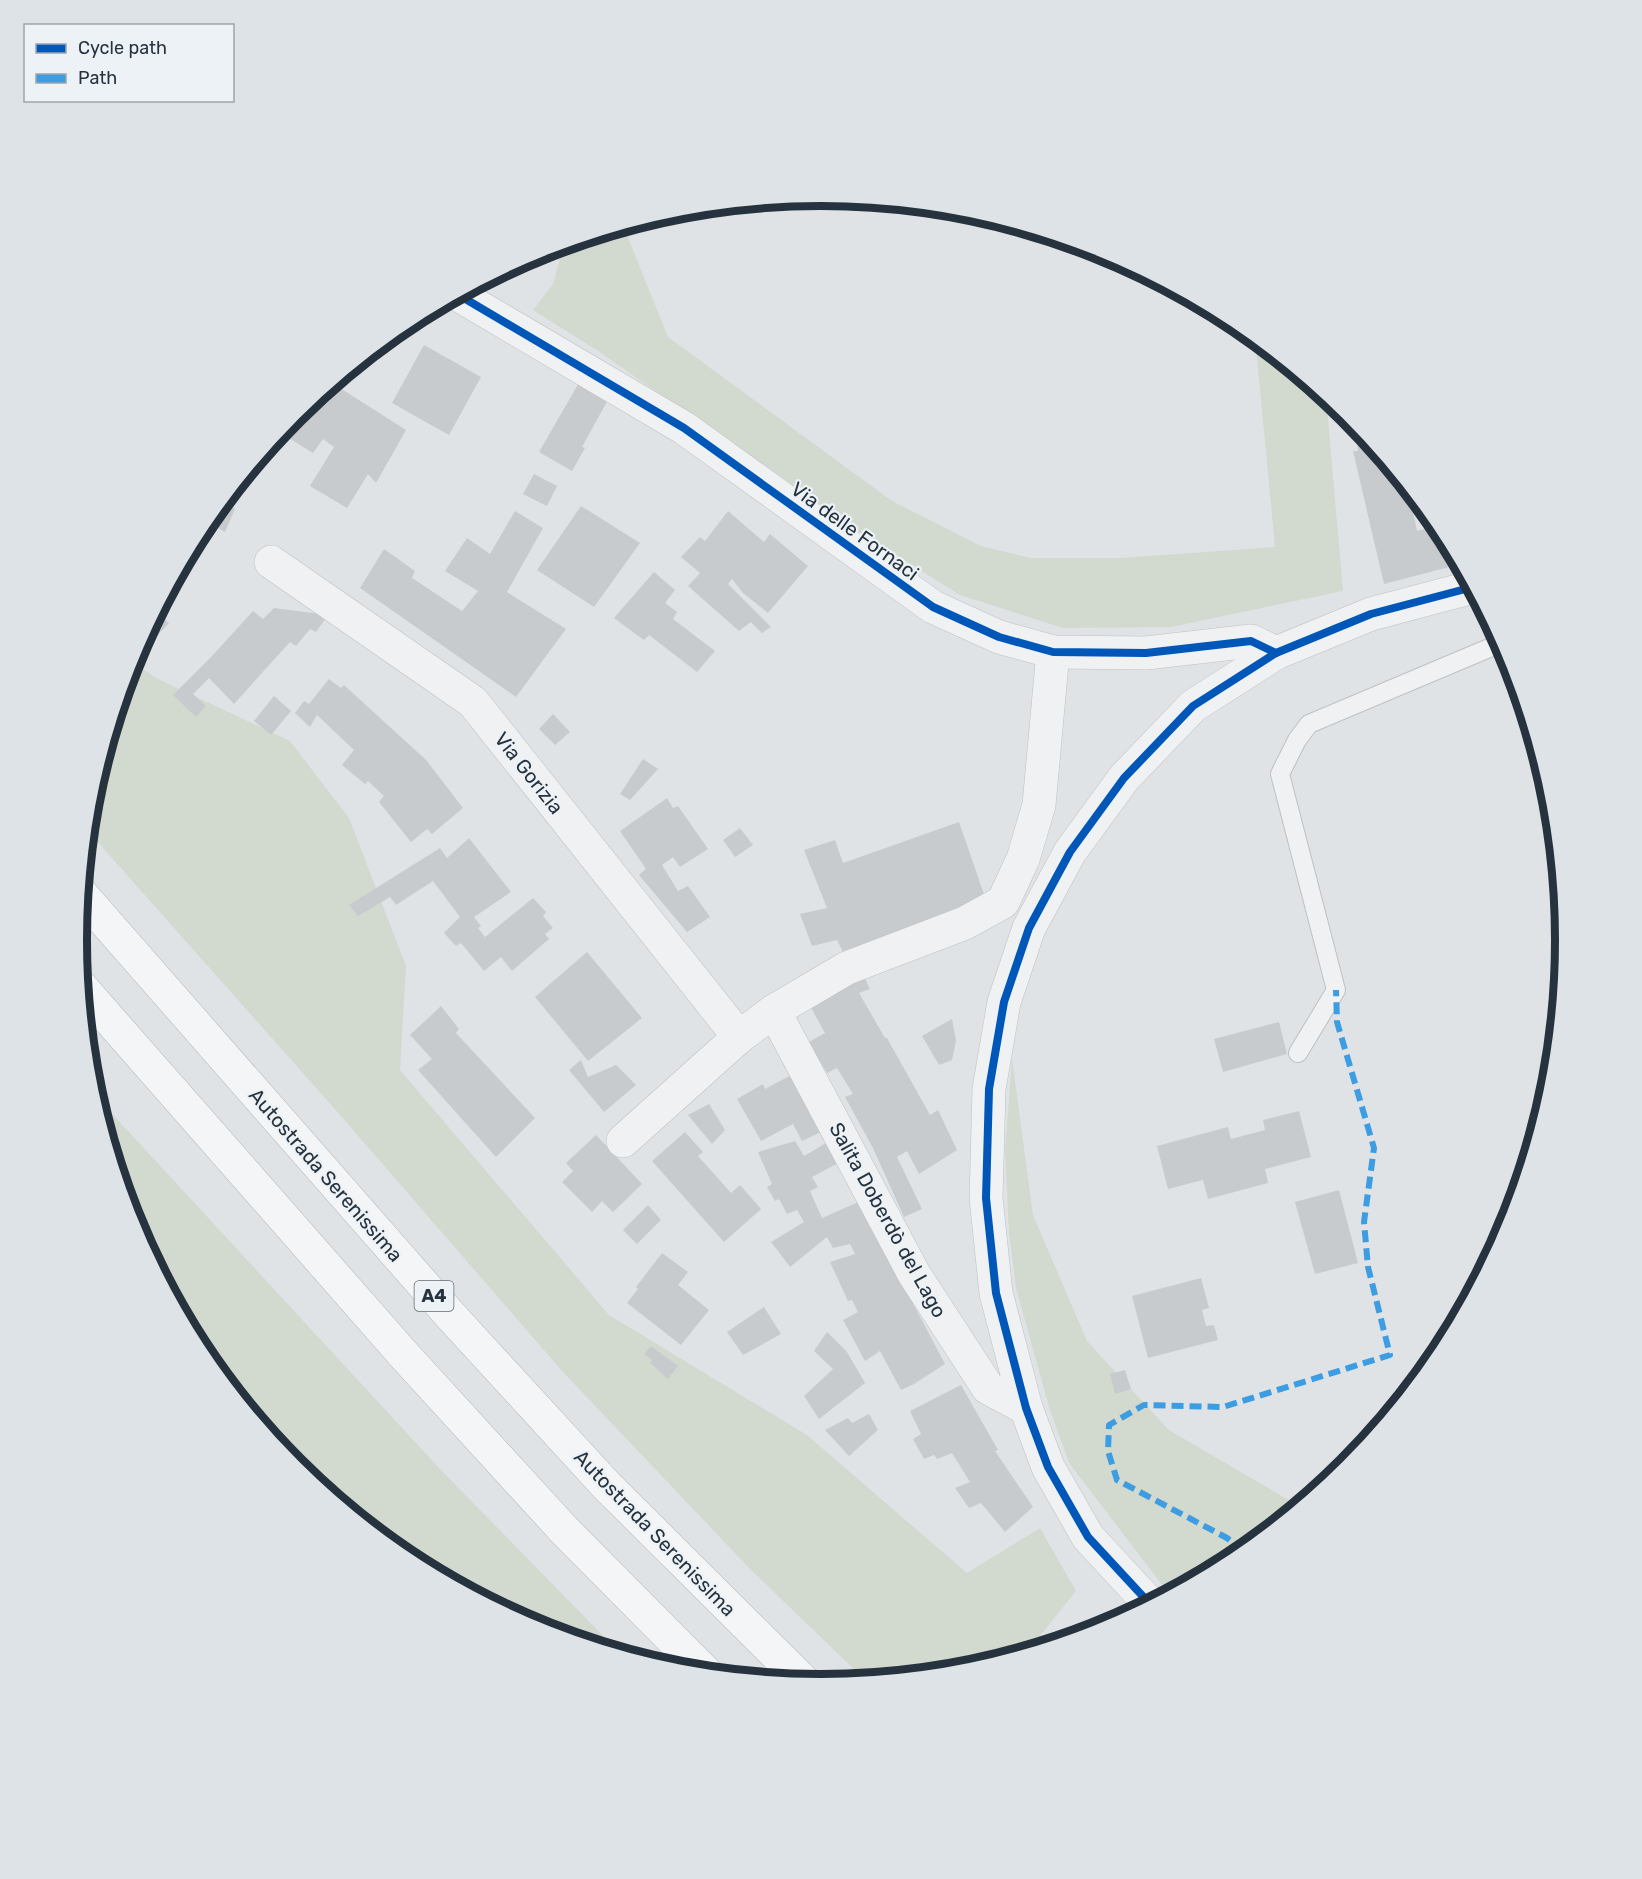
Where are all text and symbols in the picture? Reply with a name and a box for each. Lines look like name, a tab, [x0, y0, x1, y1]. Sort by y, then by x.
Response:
legend	[24, 24, 234, 102]
text: Cycle path	[78, 37, 167, 59]
text: Path	[78, 67, 117, 89]
street label: Via delle Fornaci	[786, 477, 924, 585]
street label: Via Gorizia	[490, 727, 568, 819]
street label: Autostrada Serenissima	[244, 1083, 408, 1267]
street label: Salita Doberdò del Lago	[824, 1118, 952, 1322]
road number: A4	[414, 1281, 454, 1311]
street label: Autostrada Serenissima	[569, 1445, 741, 1621]

